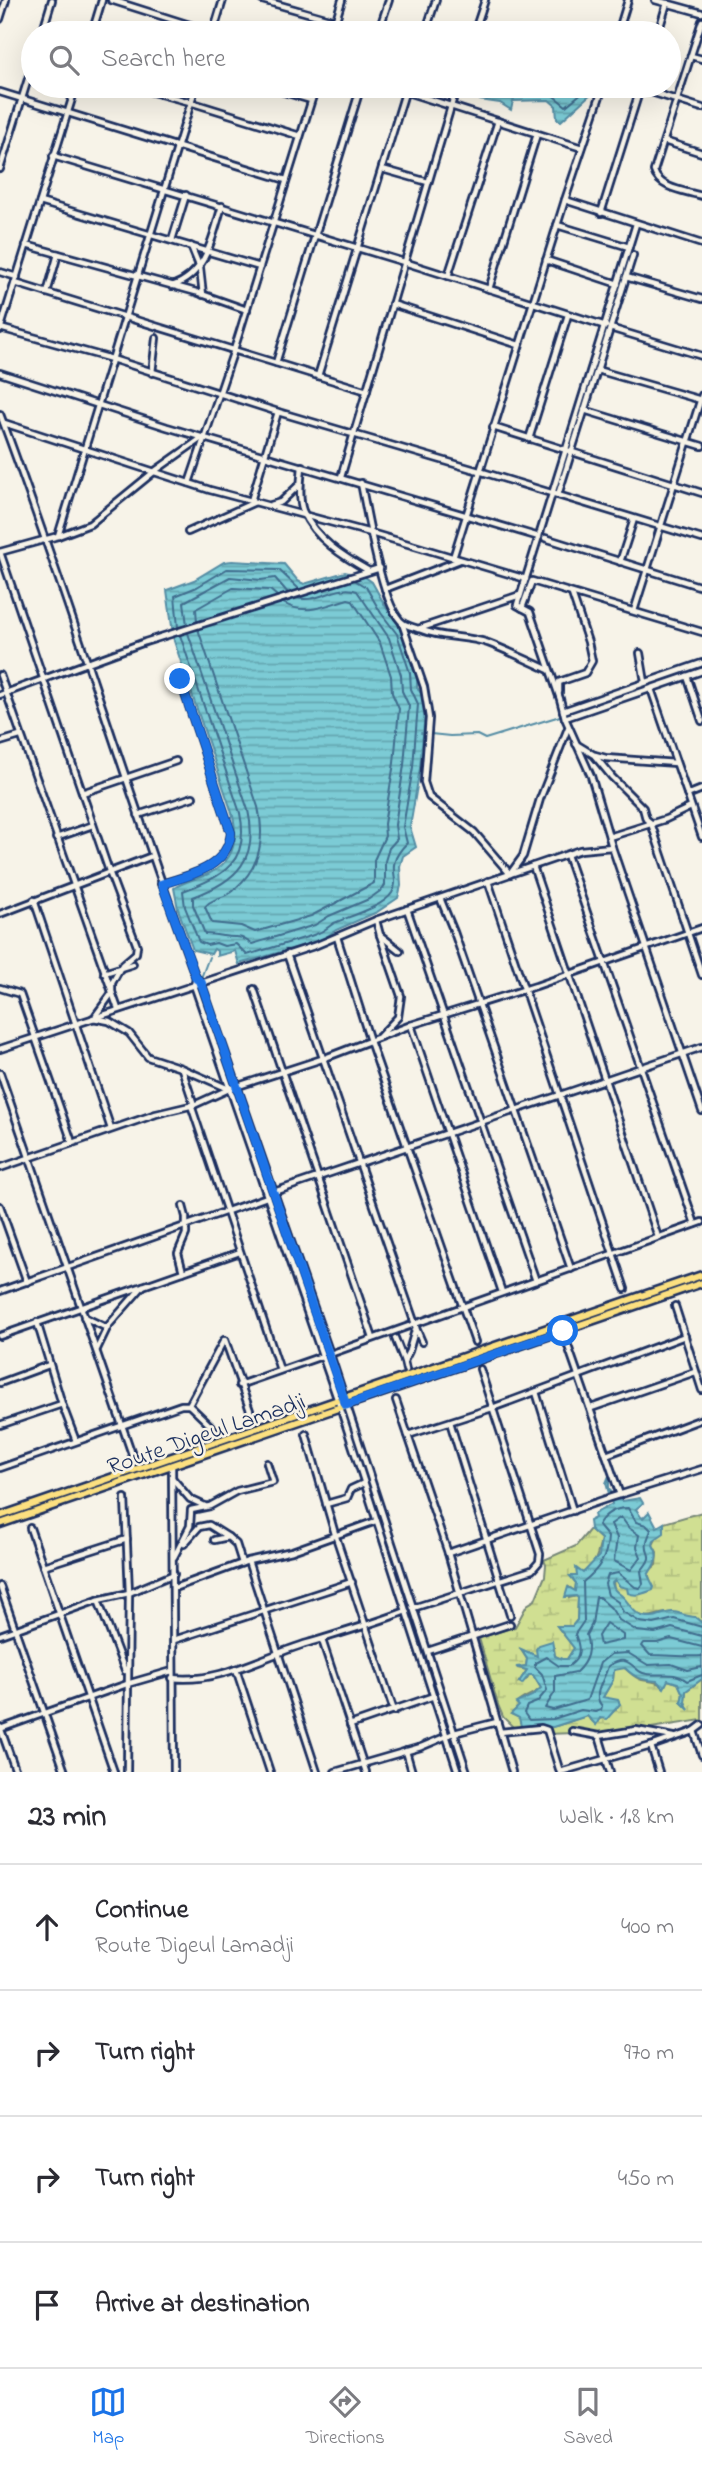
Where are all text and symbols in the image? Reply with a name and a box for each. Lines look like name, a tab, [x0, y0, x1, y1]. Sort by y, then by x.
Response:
search box	[21, 21, 681, 98]
icon: search	[45, 41, 83, 79]
text: Search here	[101, 41, 226, 79]
route end	[164, 663, 195, 694]
route start	[547, 1315, 578, 1346]
street label: Route Digeul Lamadji	[103, 1385, 311, 1486]
text: 23 min	[28, 1796, 106, 1840]
text: Walk · 1.8 km	[559, 1801, 674, 1834]
text: Continue	[95, 1892, 188, 1930]
icon: ahead	[28, 1908, 66, 1946]
text: 400 m	[621, 1911, 674, 1944]
text: Route Digeul Lamadji	[95, 1930, 294, 1963]
icon: right	[28, 2034, 66, 2072]
text: Turn right	[95, 2034, 195, 2072]
text: 970 m	[624, 2037, 674, 2070]
icon: right	[28, 2160, 66, 2198]
text: Turn right	[95, 2160, 195, 2198]
text: 450 m	[618, 2163, 674, 2196]
icon: arrive	[28, 2286, 66, 2324]
text: Arrive at destination	[95, 2286, 310, 2324]
tab: Map	[89, 2383, 127, 2452]
tab: Directions	[306, 2383, 385, 2452]
tab: Saved	[563, 2383, 613, 2452]

